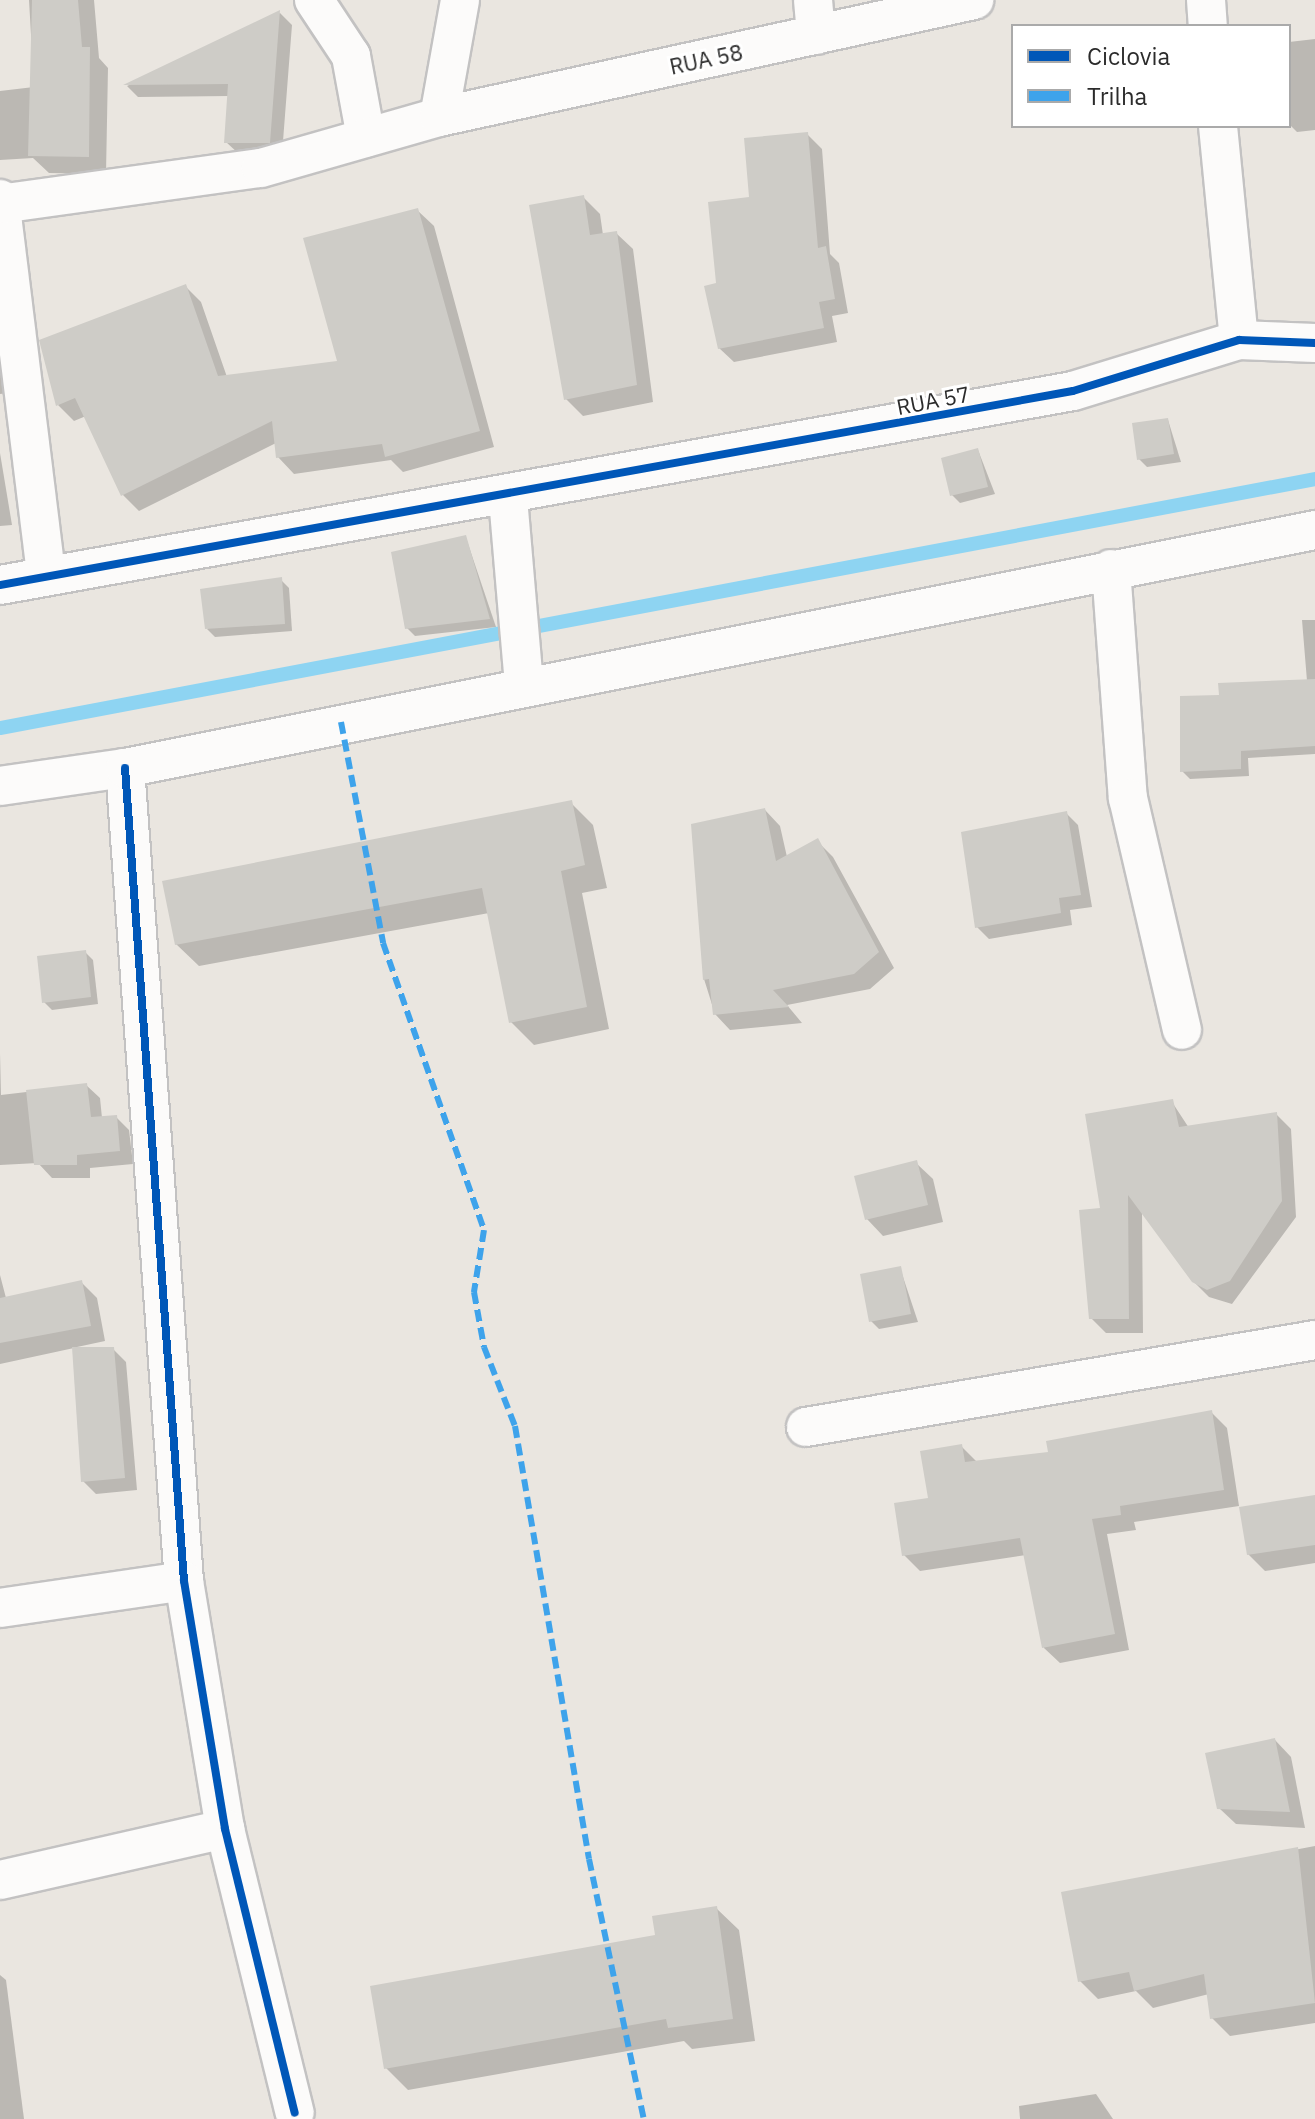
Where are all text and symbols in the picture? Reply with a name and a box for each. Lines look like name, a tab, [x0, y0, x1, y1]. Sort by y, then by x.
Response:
legend	[1011, 24, 1291, 128]
street label: RUA 58	[667, 38, 745, 80]
text: Ciclovia	[1087, 40, 1170, 72]
text: Trilha	[1087, 80, 1147, 112]
street label: RUA 57	[894, 380, 972, 420]

